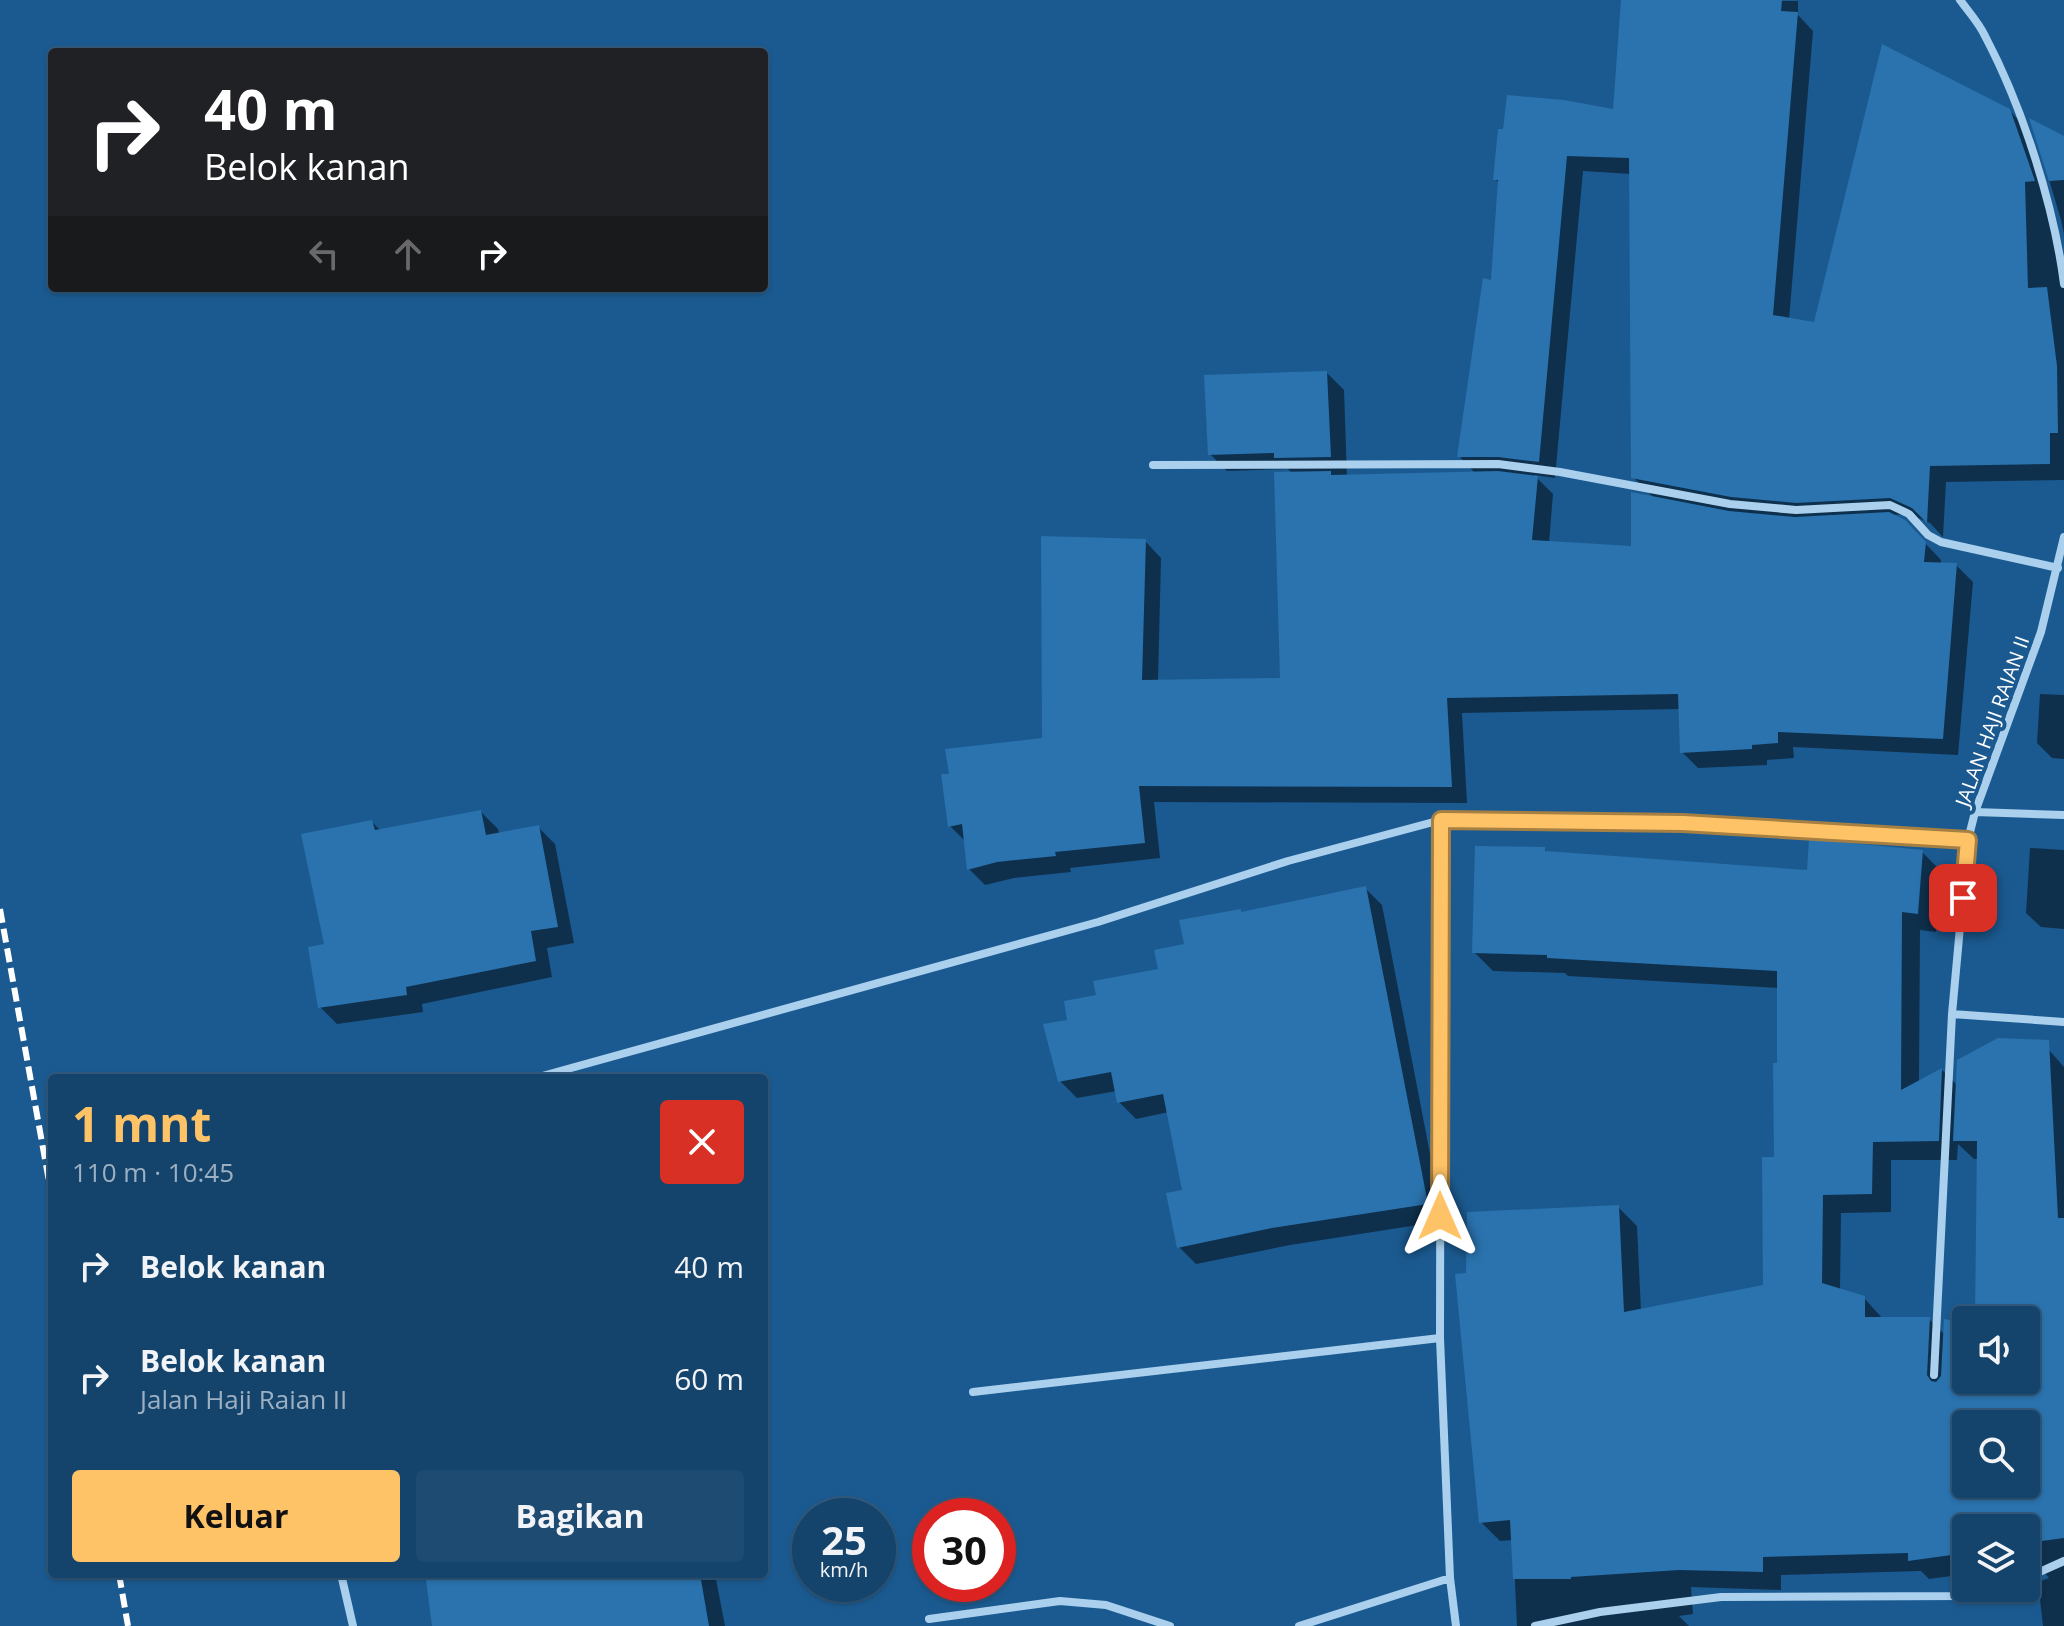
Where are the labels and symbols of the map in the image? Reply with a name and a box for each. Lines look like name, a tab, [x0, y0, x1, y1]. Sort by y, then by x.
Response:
street label: JALAN HAJI RAIAN II	[1948, 632, 2035, 812]
pin	[1929, 864, 1997, 932]
position arrow	[1398, 1174, 1482, 1258]
speed limit sign: 30	[912, 1498, 1016, 1602]

